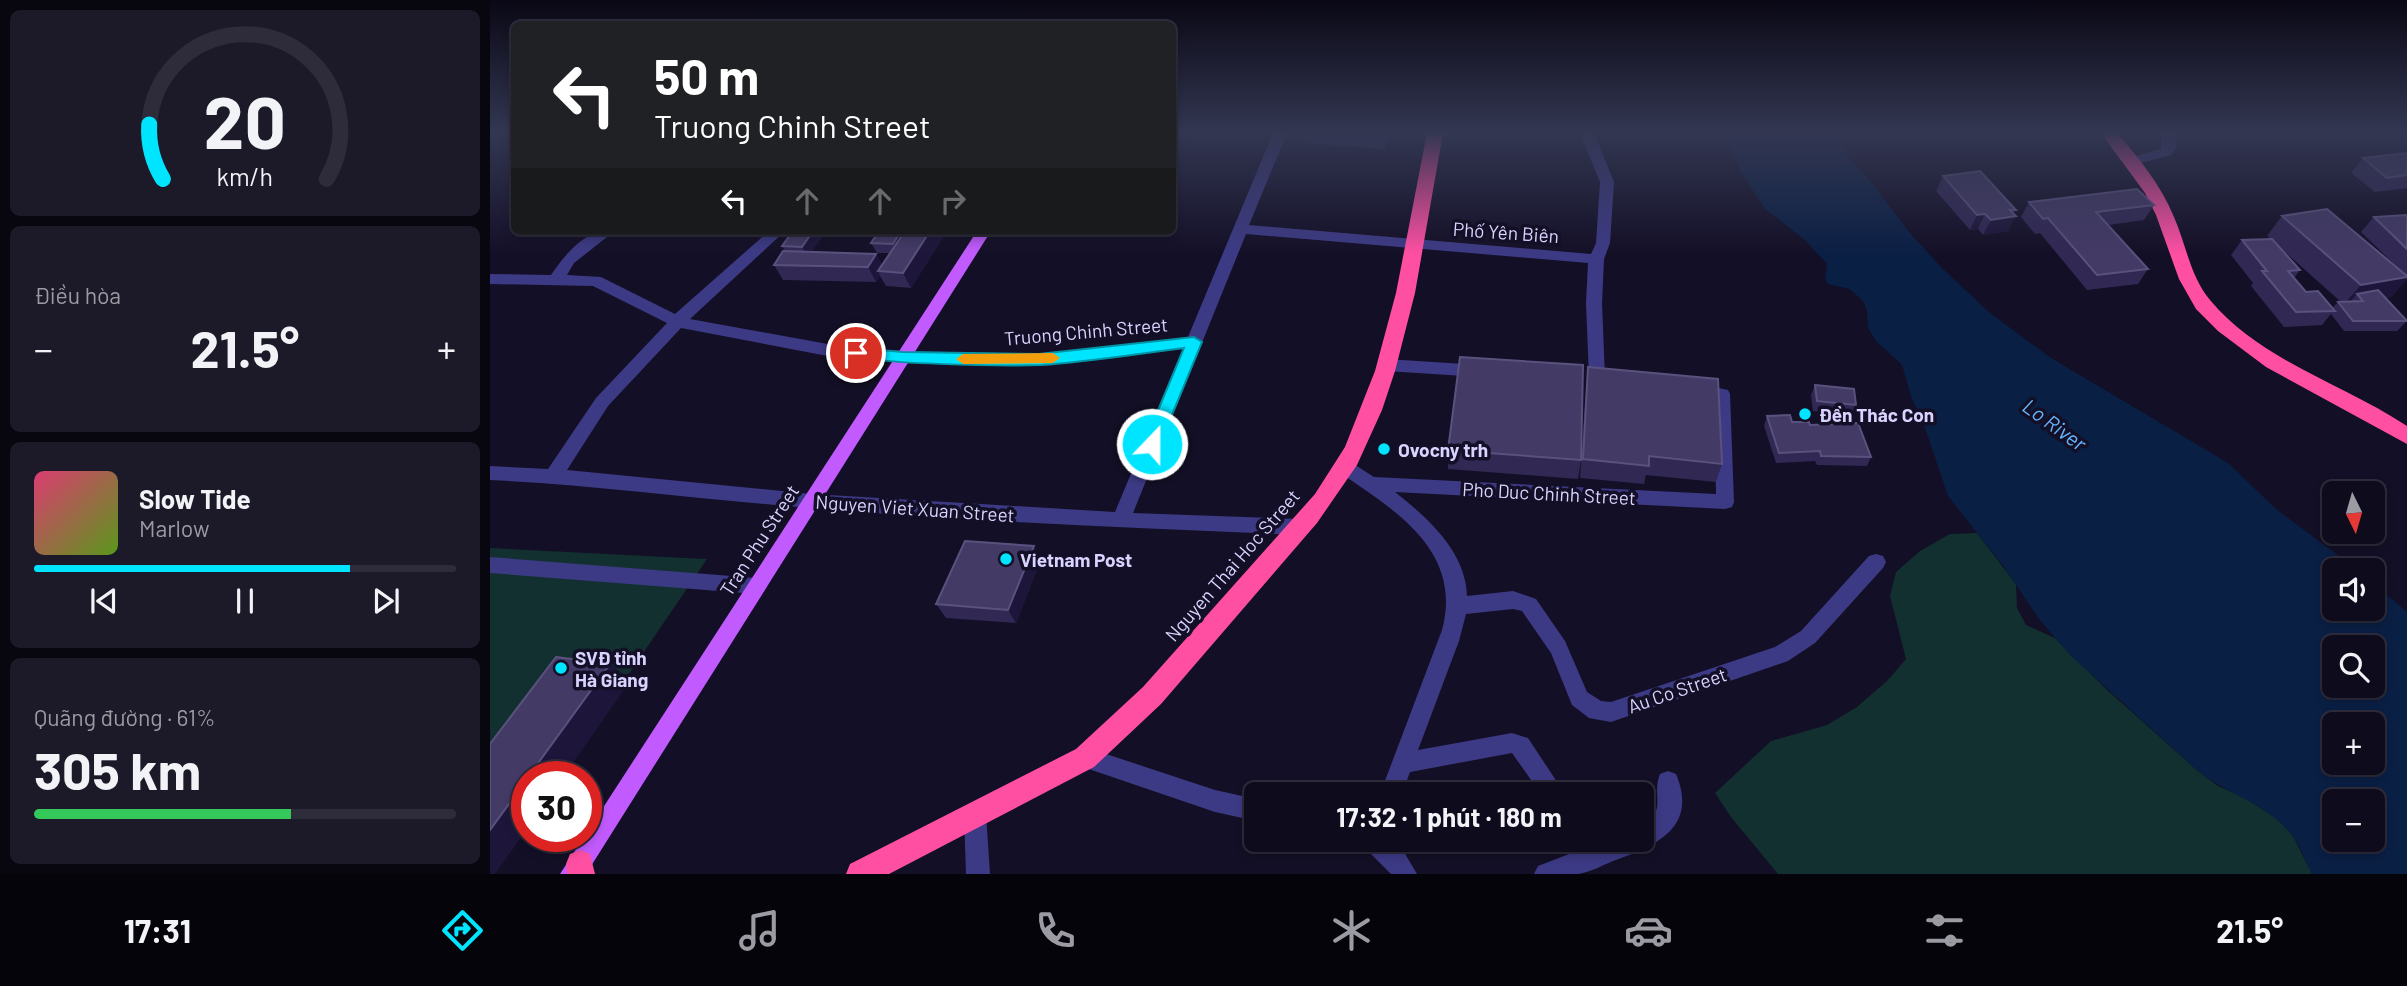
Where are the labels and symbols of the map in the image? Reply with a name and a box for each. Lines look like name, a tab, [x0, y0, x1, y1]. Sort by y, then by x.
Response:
street label: Phố Yên Biên	[1452, 217, 1560, 247]
street label: Truong Chinh Street	[1003, 312, 1169, 350]
pin	[826, 323, 886, 383]
water label: Lo River	[2019, 393, 2092, 456]
place label: Đền Thác Con	[1819, 403, 1934, 426]
marker: Đền Thác Con	[1797, 406, 1813, 422]
position arrow	[1115, 407, 1189, 481]
place label: Ovocny trh	[1398, 438, 1488, 461]
marker: Ovocny trh	[1376, 441, 1392, 457]
street label: Pho Duc Chinh Street	[1462, 477, 1636, 509]
street label: Tran Phu Street	[715, 480, 803, 600]
north arrow	[2322, 481, 2385, 544]
street label: Nguyen Thai Hoc Street	[1160, 484, 1304, 646]
street label: Nguyen Viet Xuan Street	[815, 490, 1015, 526]
place label: Vietnam Post	[1020, 548, 1132, 571]
marker: Vietnam Post	[998, 551, 1014, 567]
place label: SVĐ tỉnh Hà Giang	[575, 646, 648, 691]
marker: SVĐ tỉnh Hà Giang	[553, 660, 569, 676]
street label: Au Co Street	[1625, 662, 1729, 718]
speed limit sign: 30	[511, 761, 602, 852]

